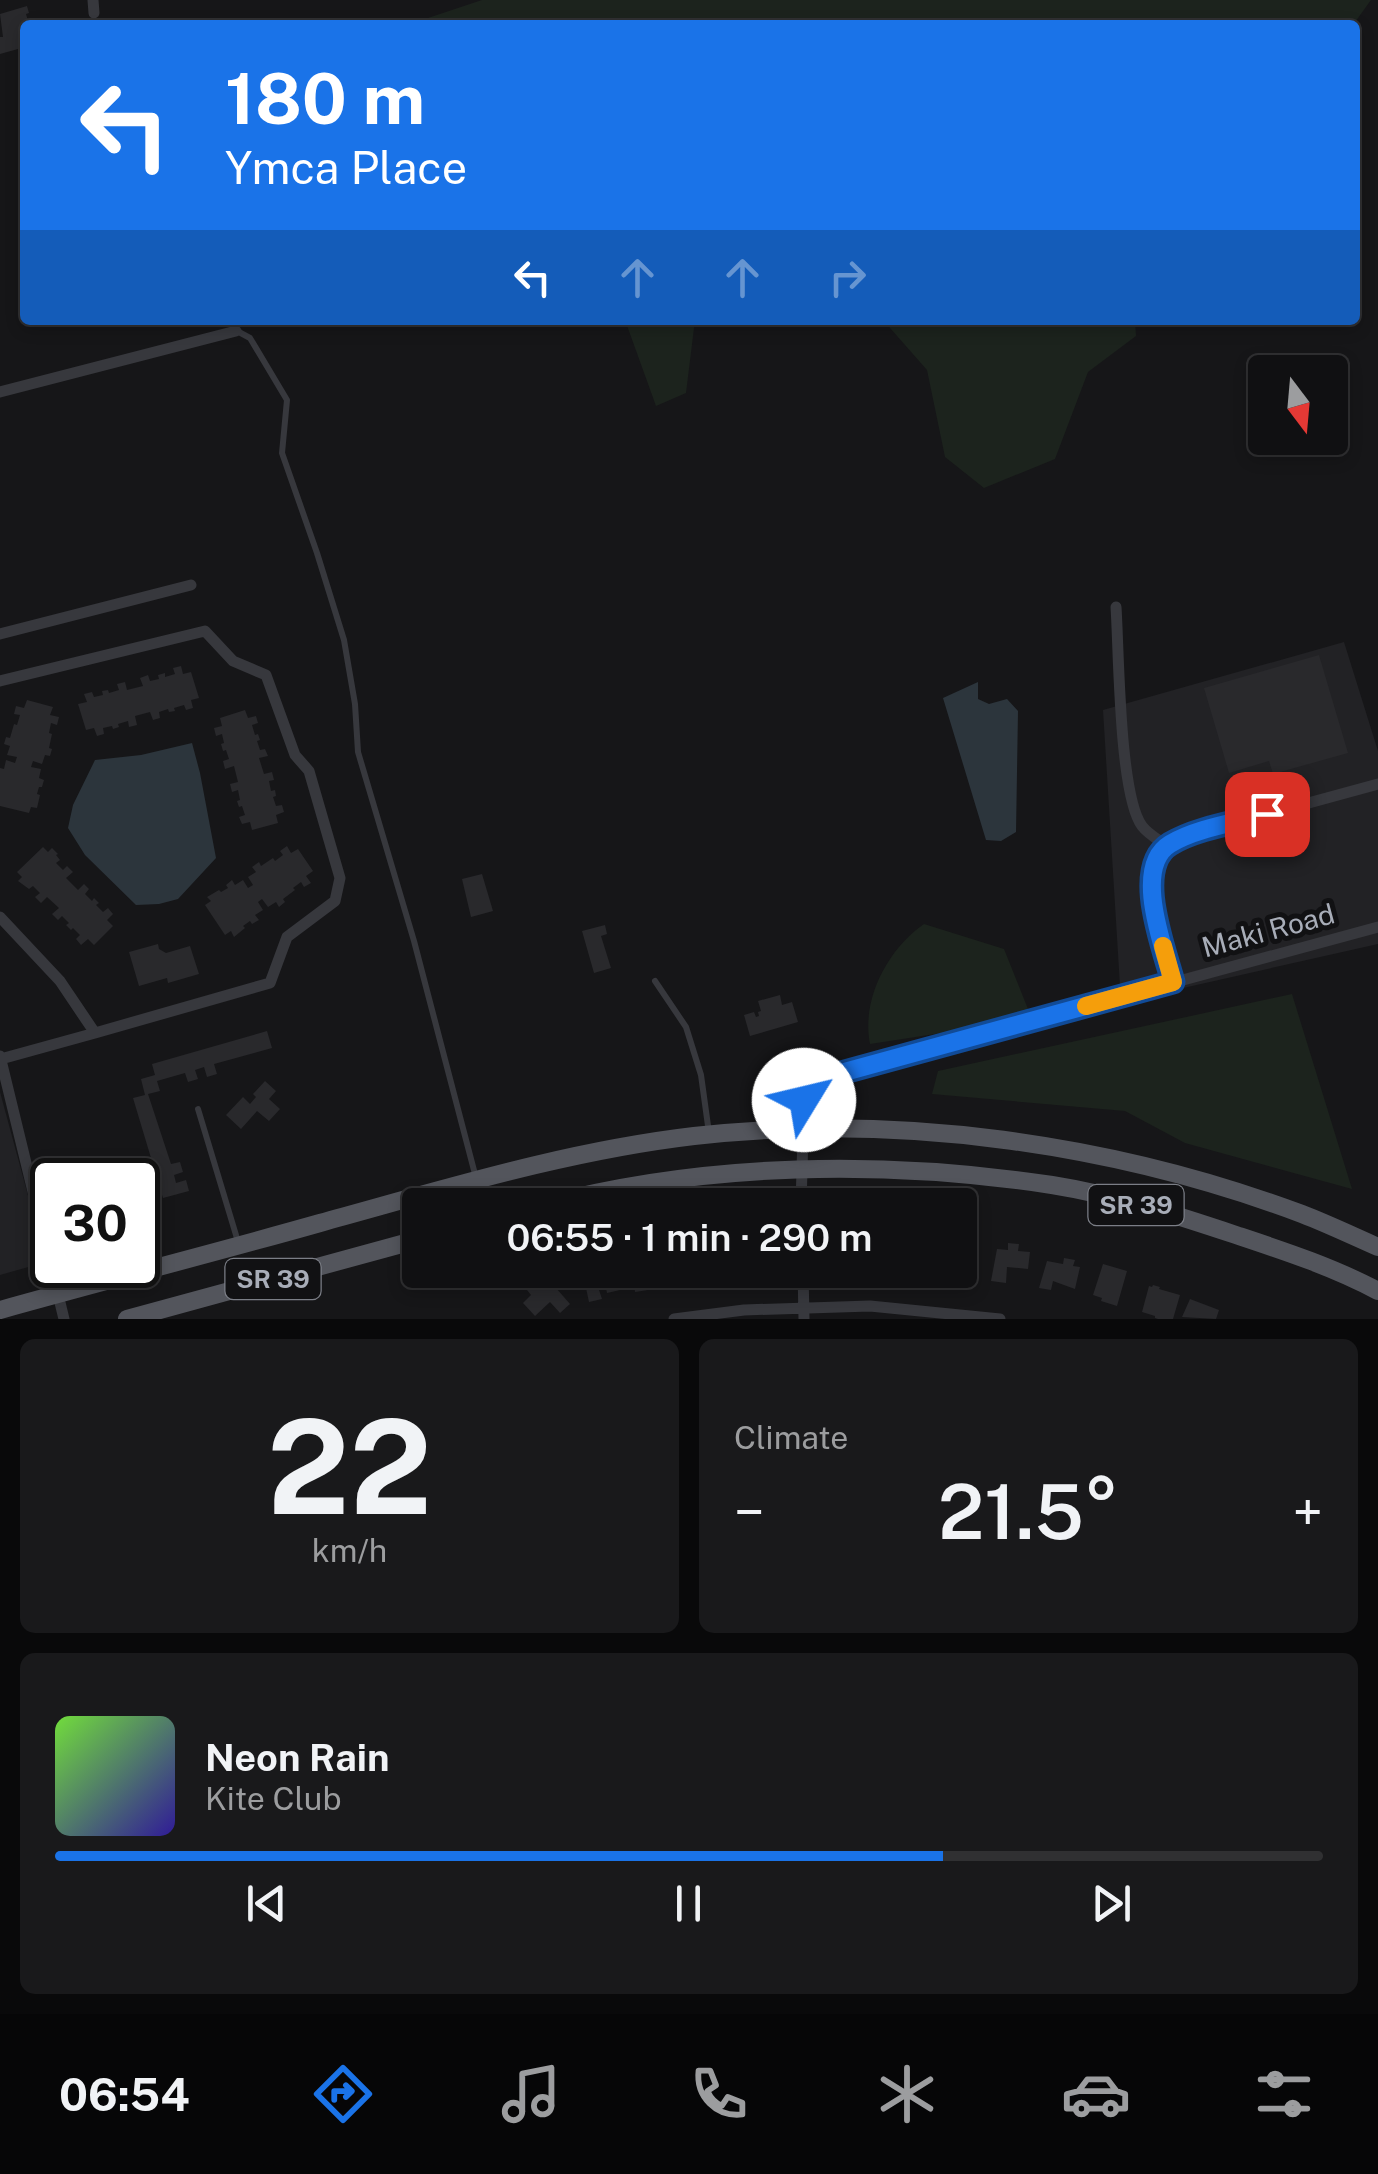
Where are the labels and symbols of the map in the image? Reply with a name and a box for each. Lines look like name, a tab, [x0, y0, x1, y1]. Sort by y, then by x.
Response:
north arrow	[1248, 355, 1348, 455]
pin	[1225, 772, 1310, 857]
street label: Maki Road	[1198, 896, 1338, 964]
position arrow	[752, 1048, 856, 1152]
speed limit sign: 30	[30, 1158, 160, 1288]
road number: SR 39	[1088, 1185, 1184, 1225]
road number: SR 39	[226, 1259, 320, 1299]

